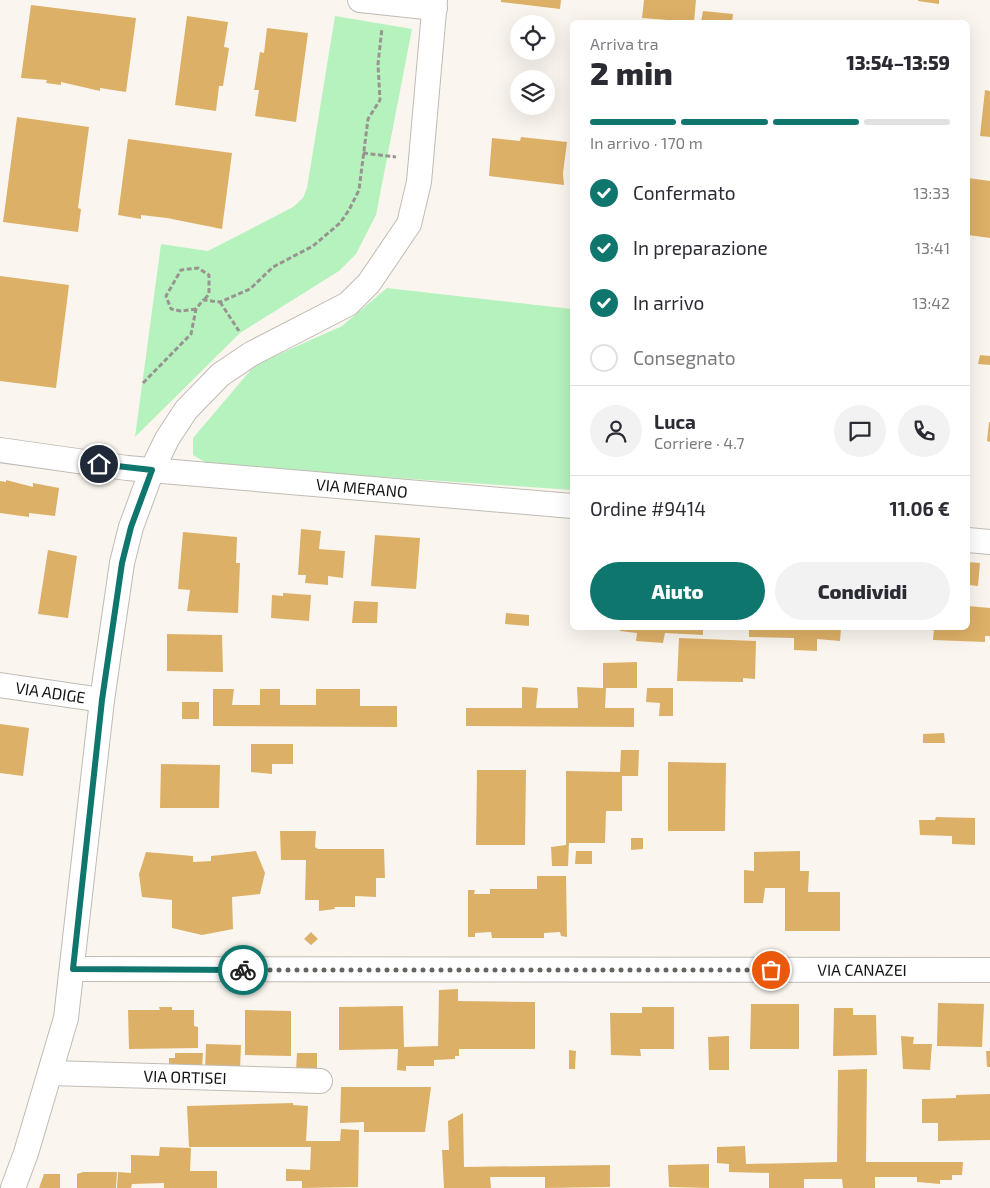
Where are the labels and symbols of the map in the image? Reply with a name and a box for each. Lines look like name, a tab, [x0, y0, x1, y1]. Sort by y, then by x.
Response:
pin	[78, 443, 120, 485]
street label: VIA MERANO	[315, 474, 409, 501]
street label: VIA ADIGE	[14, 677, 87, 706]
courier	[218, 945, 268, 995]
pin	[750, 949, 792, 991]
street label: VIA CANAZEI	[817, 960, 907, 979]
street label: VIA ORTISEI	[143, 1066, 227, 1087]

